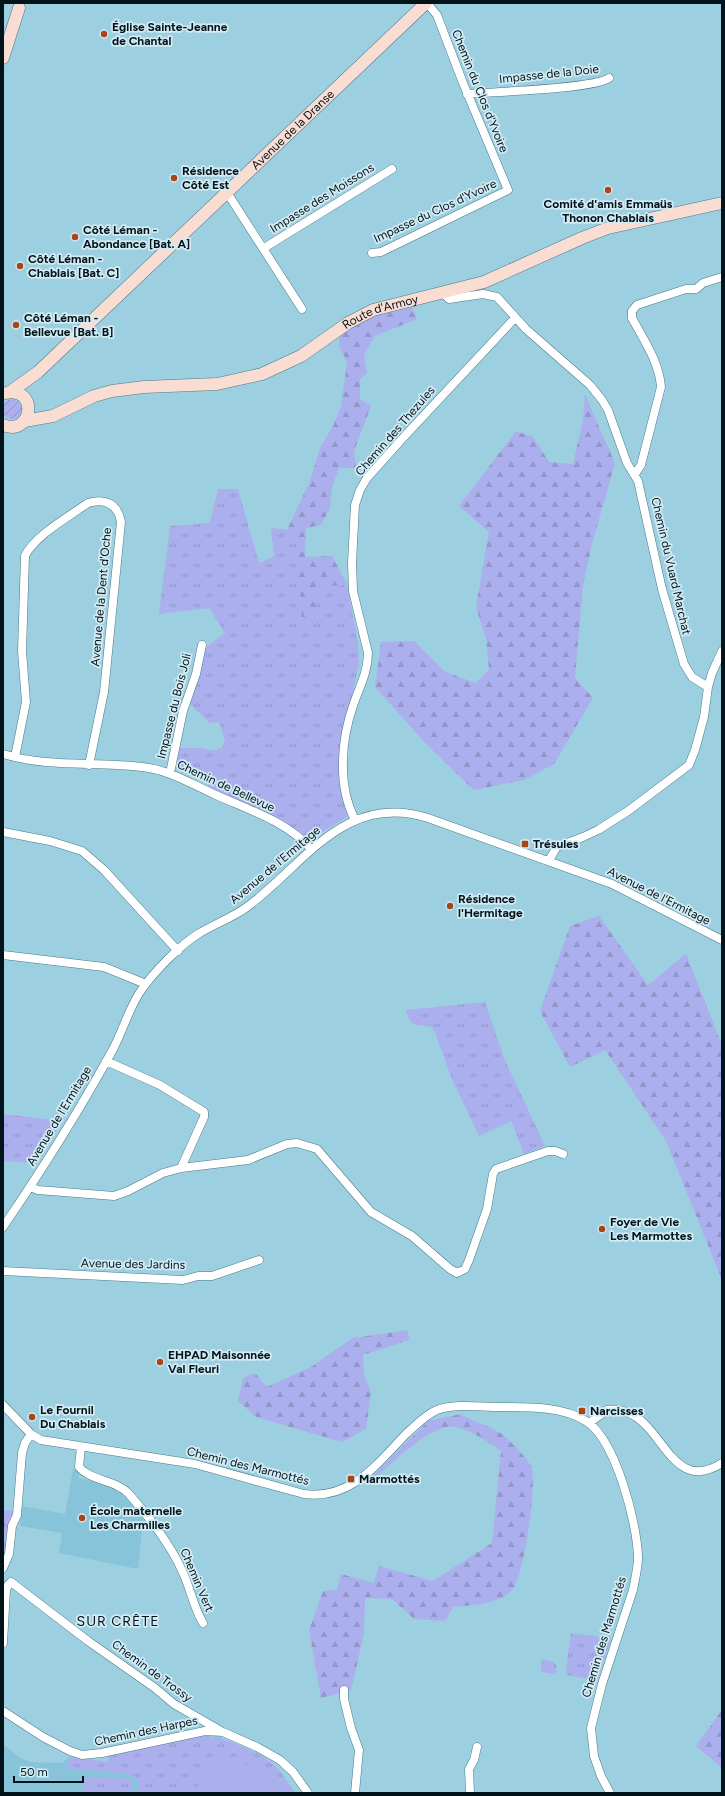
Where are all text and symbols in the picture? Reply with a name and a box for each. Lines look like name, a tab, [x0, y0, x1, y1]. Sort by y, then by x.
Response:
place label: Église Sainte-Jeanne de Chantal	[112, 20, 228, 48]
street label: Chemin du Clos d'Yvoire	[449, 28, 511, 155]
marker: Église Sainte-Jeanne de Chantal	[99, 29, 109, 39]
street label: Impasse de la Doie	[498, 62, 600, 86]
street label: Avenue de la Dranse	[248, 87, 337, 172]
street label: Impasse des Moissons	[267, 160, 377, 236]
place label: Résidence Côté Est	[182, 164, 239, 192]
marker: Résidence Côté Est	[169, 173, 179, 183]
street label: Impasse du Clos d'Yvoire	[371, 176, 499, 246]
marker: Comité d'amis Emmaüs Thonon Chablais	[603, 185, 613, 195]
place label: Comité d'amis Emmaüs Thonon Chablais	[544, 197, 673, 225]
place label: Côté Léman - Abondance [Bat. A]	[83, 223, 190, 251]
marker: Côté Léman - Abondance [Bat. A]	[70, 232, 80, 242]
place label: Côté Léman - Chablais [Bat. C]	[28, 252, 119, 280]
marker: Côté Léman - Chablais [Bat. C]	[15, 261, 25, 271]
street label: Route d'Armoy	[339, 292, 420, 332]
place label: Côté Léman - Bellevue [Bat. B]	[24, 311, 113, 339]
marker: Côté Léman - Bellevue [Bat. B]	[11, 320, 21, 330]
street label: Chemin des Thezules	[352, 383, 438, 479]
street label: Chemin du Vuard Marchat	[648, 496, 694, 636]
street label: Avenue de la Dent d'Oche	[88, 527, 114, 667]
street label: Impasse du Bois Joli	[154, 652, 194, 760]
street label: Chemin de Bellevue	[175, 757, 277, 815]
street label: Avenue de l'Ermitage	[227, 823, 323, 907]
place label: Trésules	[533, 837, 579, 851]
marker: Trésules	[520, 839, 530, 849]
street label: Avenue de l'Ermitage	[605, 864, 713, 928]
place label: Résidence l'Hermitage	[458, 892, 523, 920]
marker: Résidence l'Hermitage	[445, 901, 455, 911]
street label: Avenue de l'Ermitage	[24, 1063, 94, 1168]
place label: Foyer de Vie Les Marmottes	[610, 1215, 692, 1243]
marker: Foyer de Vie Les Marmottes	[597, 1224, 607, 1234]
street label: Avenue des Jardins	[81, 1256, 186, 1272]
place label: EHPAD Maisonnée Val Fleuri	[168, 1348, 271, 1376]
marker: EHPAD Maisonnée Val Fleuri	[155, 1357, 165, 1367]
place label: Le Fournil Du Chablais	[40, 1403, 106, 1431]
place label: Narcisses	[590, 1404, 644, 1418]
marker: Narcisses	[577, 1406, 587, 1416]
marker: Le Fournil Du Chablais	[27, 1412, 37, 1422]
street label: Chemin des Marmottés	[185, 1444, 311, 1488]
place label: Marmottés	[359, 1472, 420, 1486]
marker: Marmottés	[346, 1474, 356, 1484]
place label: École maternelle Les Charmilles	[90, 1504, 182, 1532]
marker: École maternelle Les Charmilles	[77, 1513, 87, 1523]
street label: Chemin Vert	[177, 1546, 217, 1614]
street label: Chemin des Marmottés	[579, 1575, 629, 1699]
district label: SUR CRÊTE	[77, 1613, 159, 1630]
street label: Chemin de Trossy	[109, 1637, 195, 1705]
street label: Chemin des Harpes	[93, 1713, 199, 1749]
scale bar	[14, 1758, 83, 1784]
text: 50 m	[20, 1765, 48, 1779]

